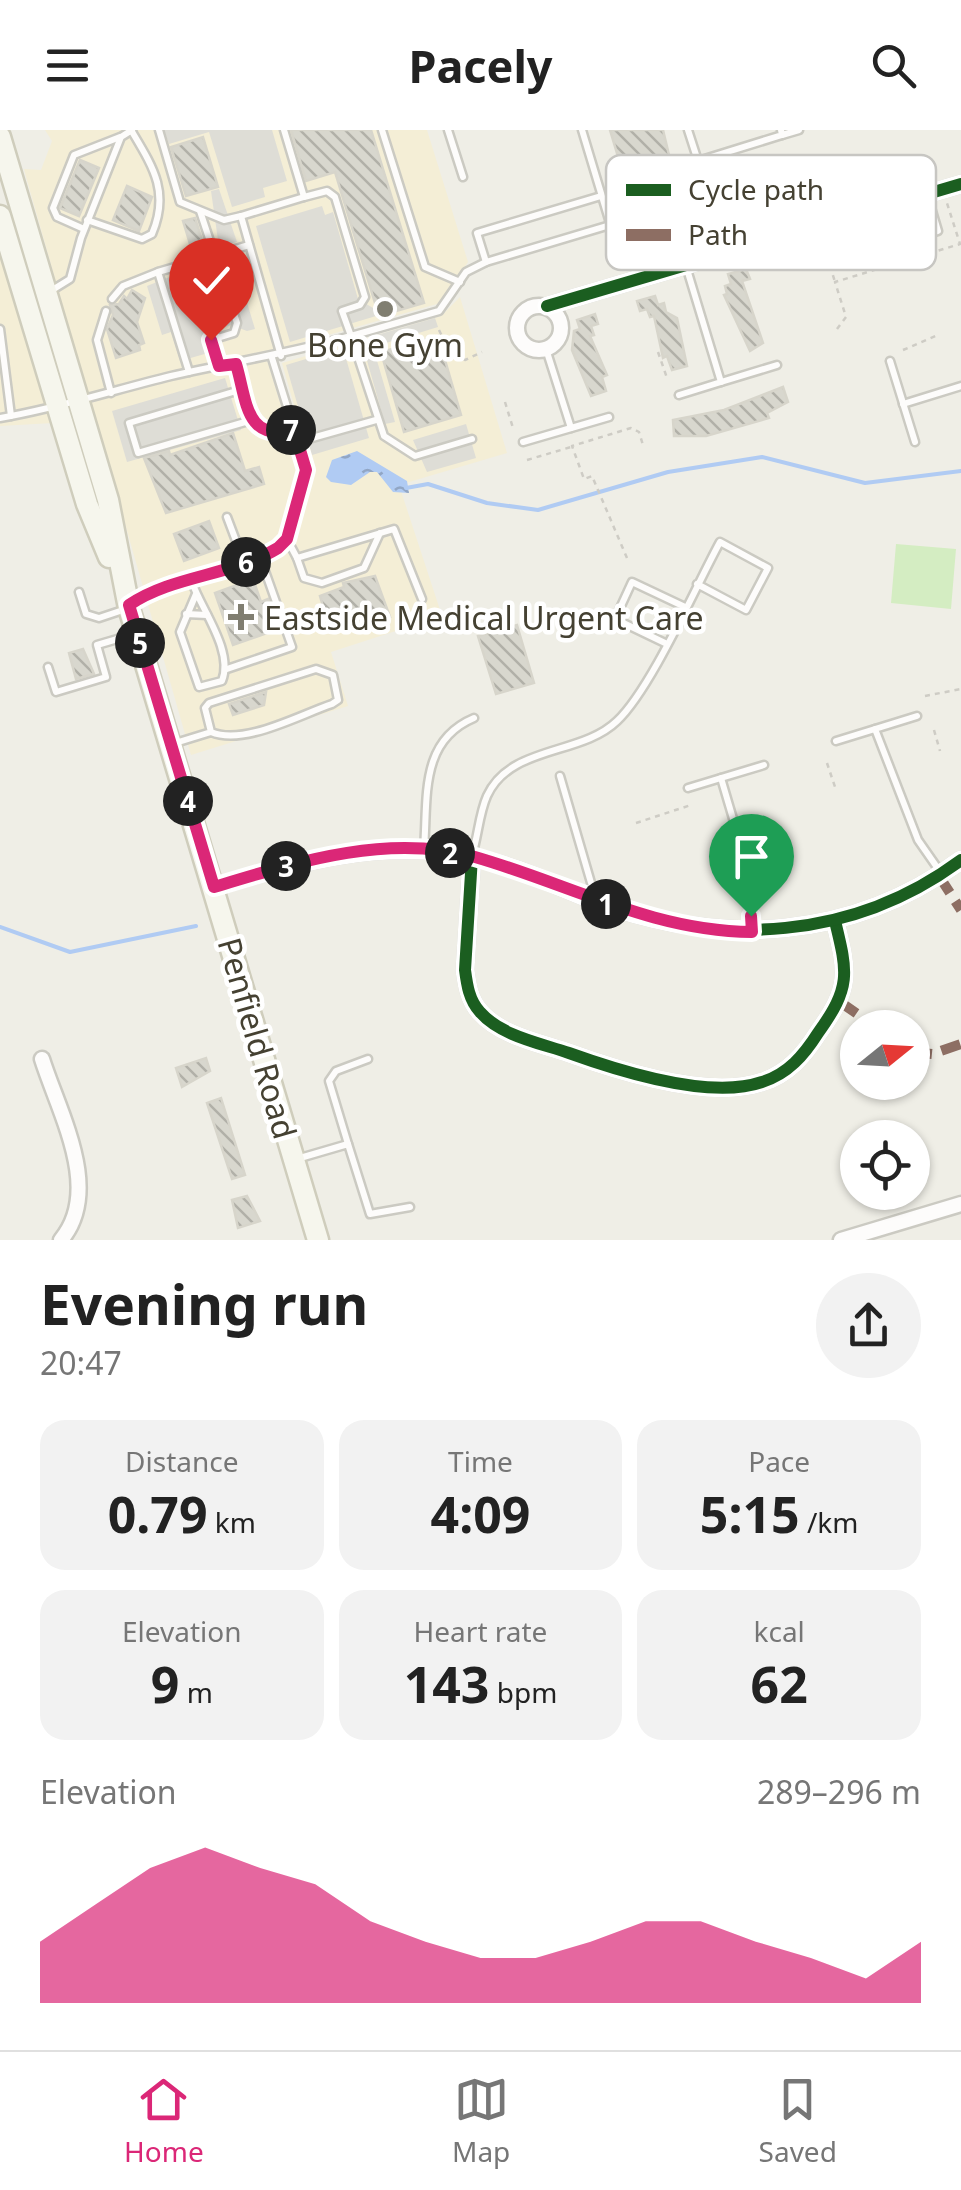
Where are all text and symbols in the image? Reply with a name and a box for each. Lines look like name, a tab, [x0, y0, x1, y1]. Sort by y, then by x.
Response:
text: Pacely	[408, 35, 553, 96]
icon: menu	[40, 38, 95, 93]
icon: search	[866, 38, 921, 93]
legend	[606, 155, 936, 270]
text: Cycle path	[688, 170, 824, 208]
text: Path	[688, 215, 748, 253]
pin	[169, 238, 254, 341]
icon: check	[184, 253, 239, 308]
marker: Bone Gym	[374, 298, 396, 320]
place label: Bone Gym	[307, 323, 463, 366]
pin: 7	[266, 405, 316, 455]
text: 7	[283, 411, 299, 449]
pin: 6	[221, 537, 271, 587]
text: 6	[238, 543, 254, 581]
place label: Eastside Medical Urgent Care	[264, 596, 704, 639]
marker: Eastside Medical Urgent Care	[228, 604, 254, 630]
pin: 5	[115, 618, 165, 668]
text: 5	[132, 624, 148, 662]
pin: 4	[163, 776, 213, 826]
text: 4	[180, 782, 196, 820]
pin	[709, 814, 794, 917]
pin: 2	[425, 828, 475, 878]
icon: arrive	[724, 829, 779, 884]
text: 2	[442, 834, 458, 872]
pin: 3	[261, 841, 311, 891]
text: 3	[278, 847, 294, 885]
pin: 1	[581, 879, 631, 929]
text: 1	[598, 885, 614, 923]
street label: Penfield Road	[209, 932, 307, 1144]
north arrow	[840, 1010, 930, 1100]
map controls	[840, 1010, 930, 1210]
button: locate	[840, 1120, 930, 1210]
text: Evening run	[40, 1266, 368, 1341]
button: share	[816, 1273, 921, 1378]
text: 20:47	[40, 1341, 122, 1384]
text: Distance	[125, 1442, 239, 1480]
text: Time	[448, 1442, 513, 1480]
text: Pace	[748, 1442, 810, 1480]
text: 0.79	[108, 1480, 208, 1548]
text: 4:09	[431, 1480, 530, 1548]
text: 5:15	[700, 1480, 800, 1548]
text: km	[208, 1503, 256, 1541]
text: /km	[800, 1503, 859, 1541]
text: Elevation	[122, 1612, 242, 1650]
text: Heart rate	[414, 1612, 547, 1650]
text: kcal	[753, 1612, 805, 1650]
text: 9	[151, 1650, 179, 1718]
text: 143	[404, 1650, 489, 1718]
text: 62	[751, 1650, 808, 1718]
text: m	[179, 1673, 213, 1711]
text: bpm	[489, 1673, 557, 1711]
text: Elevation	[40, 1770, 177, 1813]
text: 289–296 m	[757, 1770, 921, 1813]
tab: Home	[124, 2072, 204, 2170]
tab: Map	[452, 2072, 510, 2170]
tab: Saved	[759, 2072, 837, 2170]

